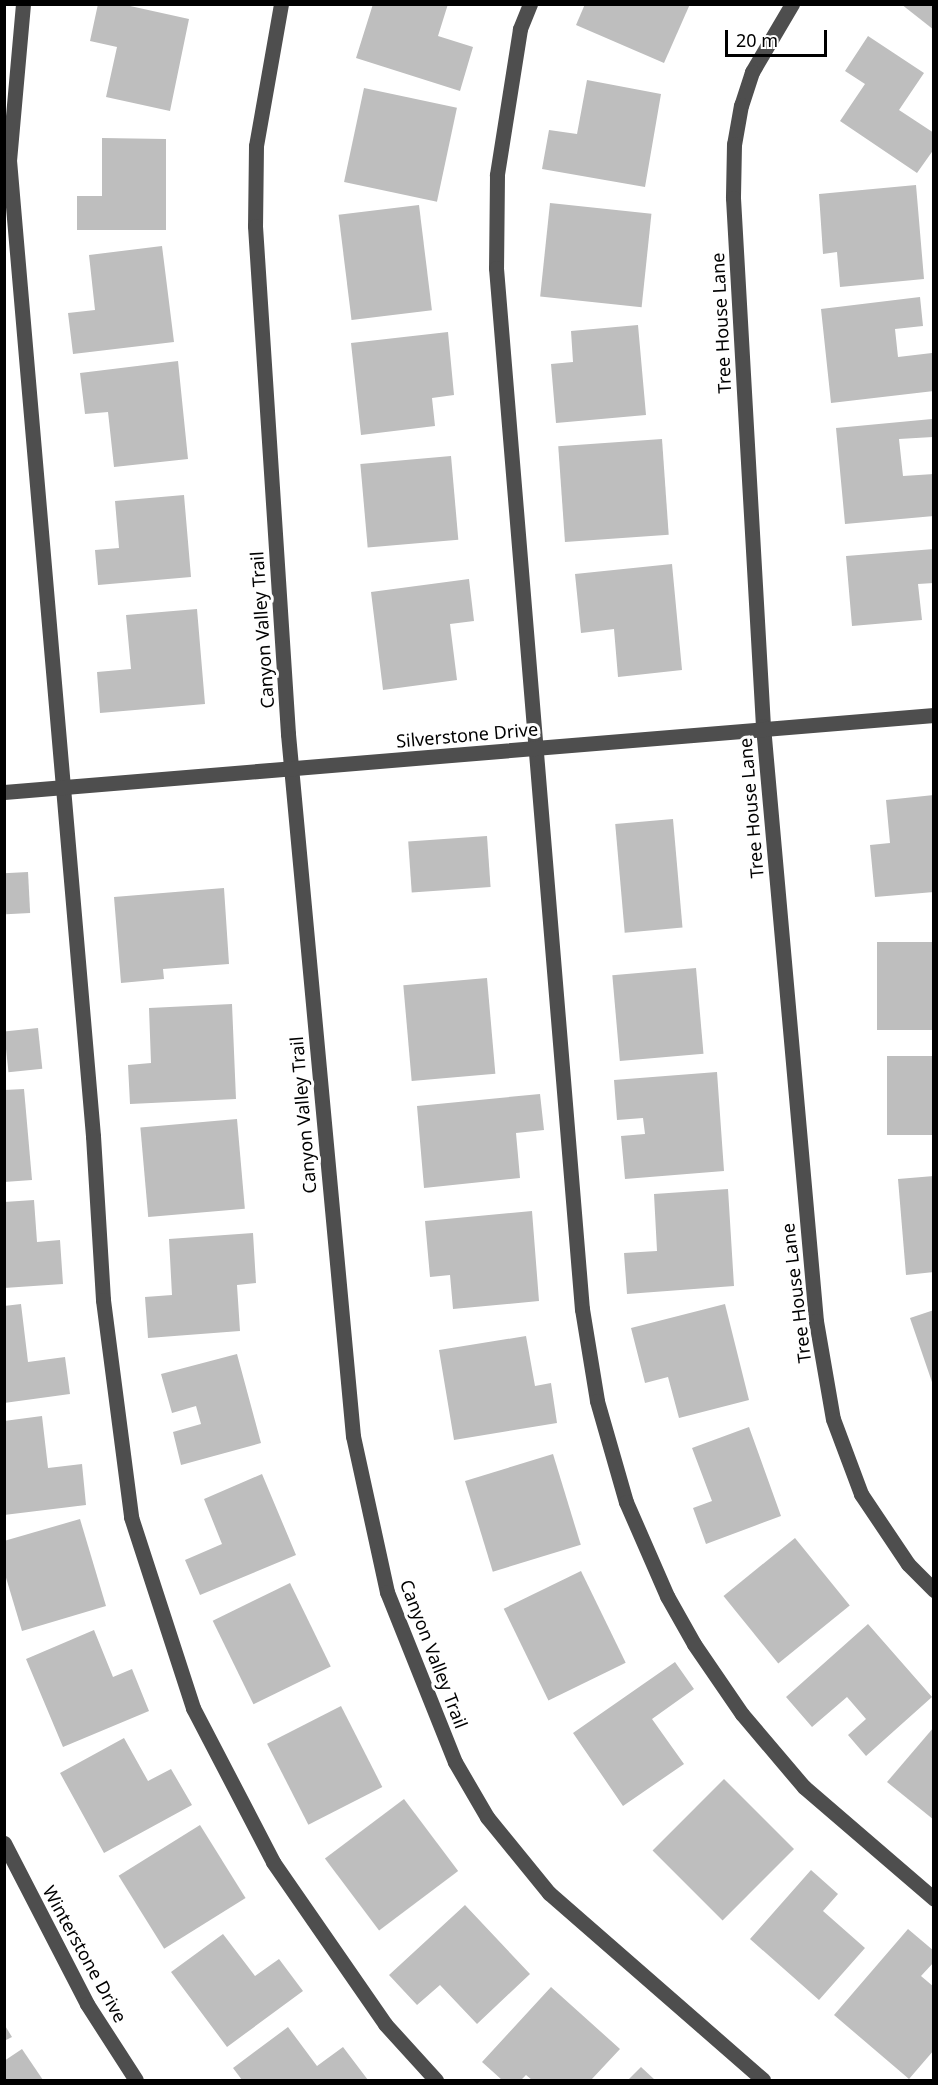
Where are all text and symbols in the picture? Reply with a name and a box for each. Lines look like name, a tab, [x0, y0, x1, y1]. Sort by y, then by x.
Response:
scale bar	[728, 18, 830, 56]
text: 20 m	[736, 28, 778, 52]
street label: Tree House Lane	[707, 252, 735, 394]
street label: Canyon Valley Trail	[246, 551, 278, 709]
street label: Silverstone Drive	[395, 718, 539, 752]
street label: Tree House Lane	[734, 737, 768, 879]
street label: Canyon Valley Trail	[285, 1036, 321, 1194]
street label: Tree House Lane	[777, 1222, 815, 1364]
street label: Canyon Valley Trail	[396, 1577, 472, 1731]
street label: Winterstone Drive	[38, 1882, 132, 2026]

